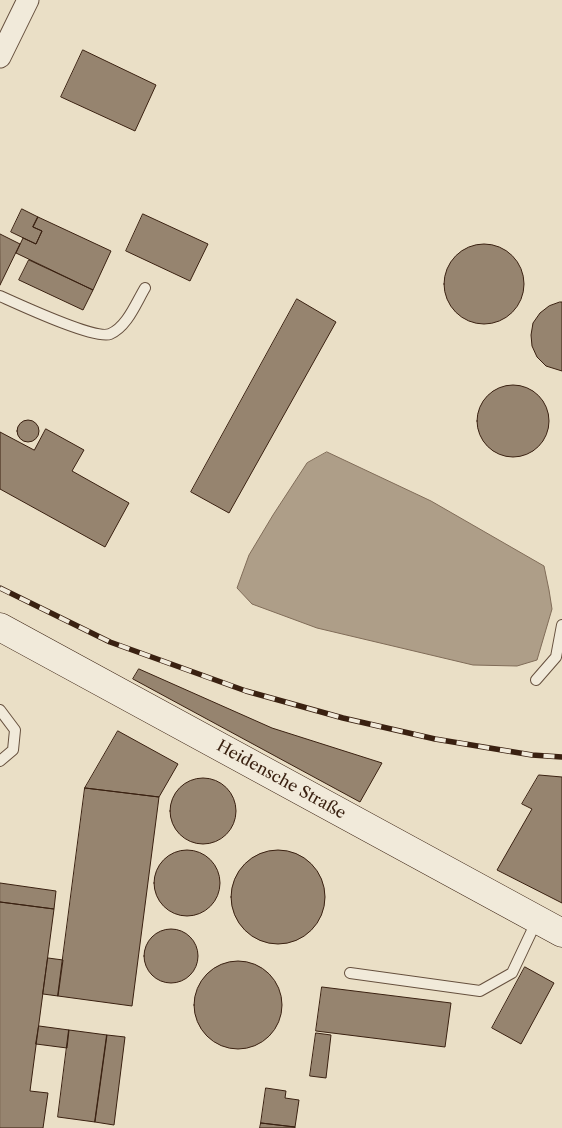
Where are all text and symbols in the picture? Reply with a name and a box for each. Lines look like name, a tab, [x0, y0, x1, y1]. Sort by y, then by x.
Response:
street label: Heidensche Straße	[213, 736, 349, 824]

